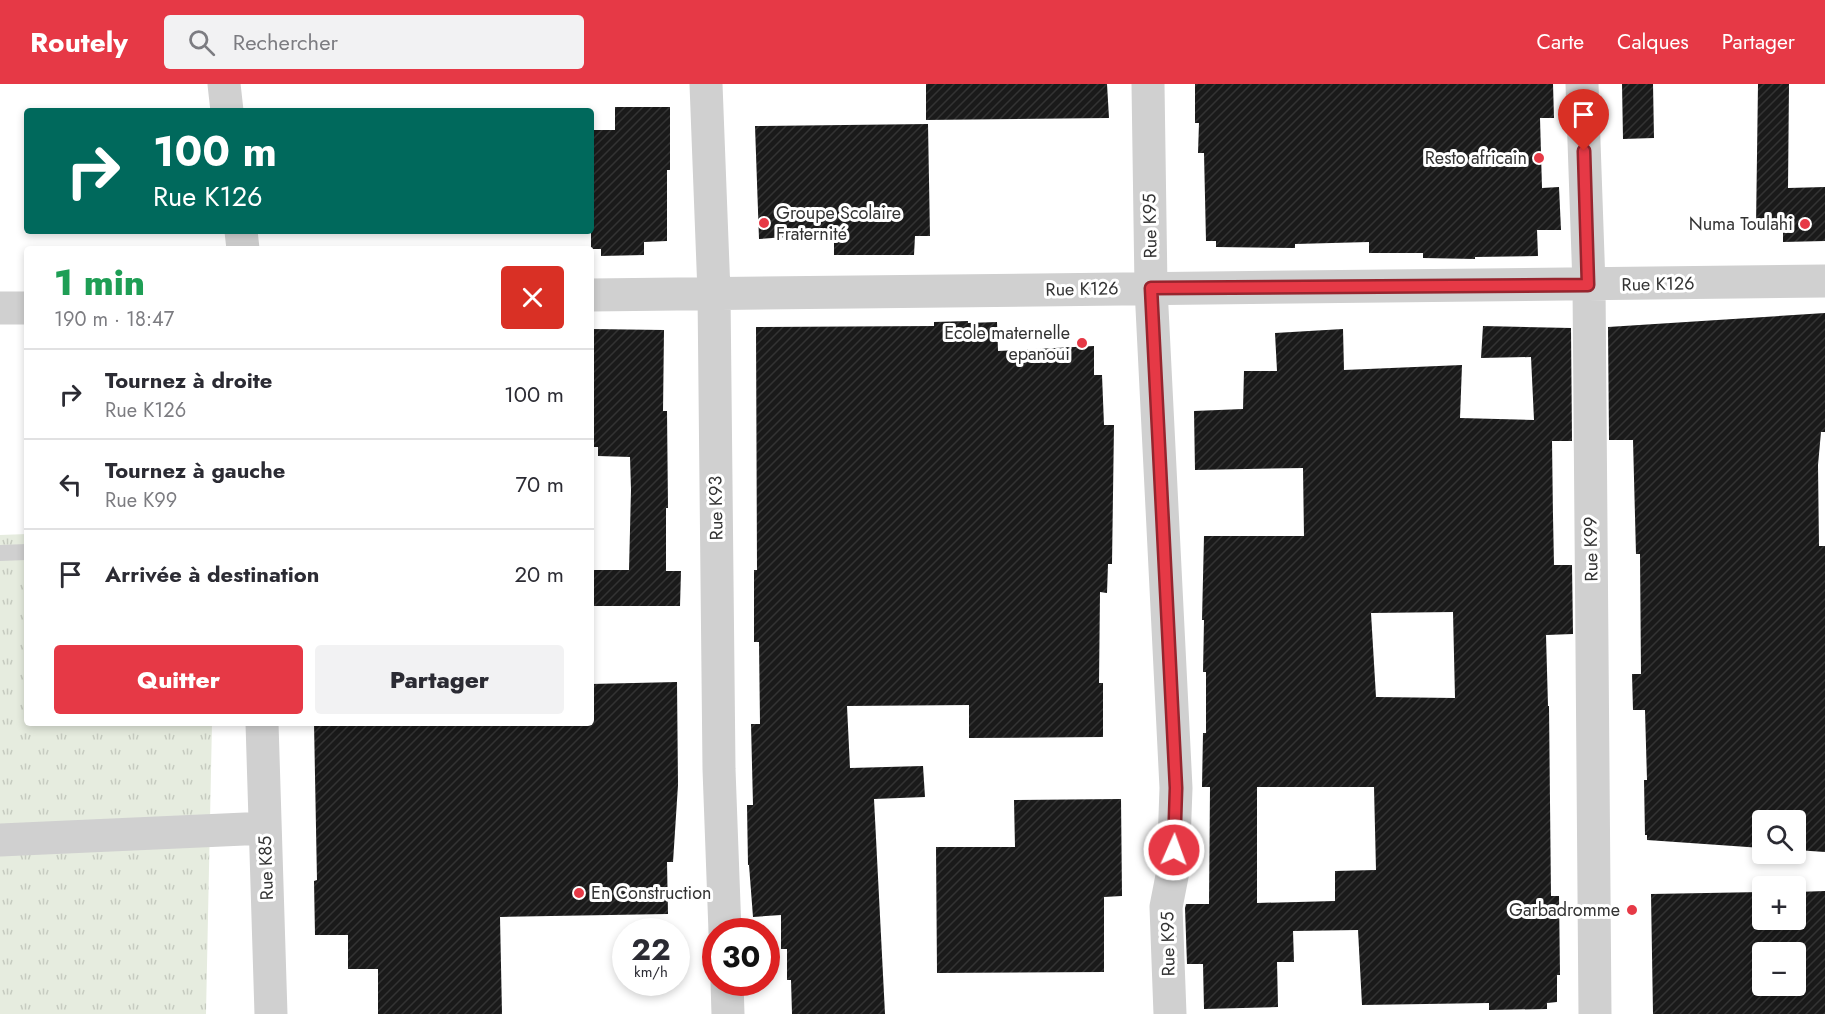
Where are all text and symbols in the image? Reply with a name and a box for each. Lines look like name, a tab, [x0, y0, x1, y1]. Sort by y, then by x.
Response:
search box	[164, 15, 584, 69]
text: Routely	[30, 22, 128, 63]
icon: search	[185, 26, 218, 59]
text: Rechercher	[233, 26, 338, 58]
text: Carte	[1537, 27, 1584, 57]
text: Calques	[1617, 27, 1689, 57]
text: Partager	[1722, 27, 1795, 57]
pin	[1558, 89, 1609, 151]
icon: arrive	[1567, 98, 1600, 131]
text: 100 m	[153, 121, 277, 182]
icon: right	[54, 132, 132, 210]
place label: Resto africain	[1425, 145, 1527, 171]
marker: Resto africain	[1532, 151, 1546, 165]
text: Rue K126	[153, 177, 263, 216]
street label: Rue K95	[1136, 193, 1164, 259]
place label: Groupe Scolaire Fraternité	[776, 200, 901, 247]
place label: Numa Toulahi	[1689, 211, 1793, 237]
marker: Groupe Scolaire Fraternité	[757, 216, 771, 230]
marker: Numa Toulahi	[1798, 217, 1812, 231]
text: 1 min	[54, 256, 145, 308]
button: close	[501, 266, 564, 329]
street label: Rue K126	[1621, 270, 1695, 298]
street label: Rue K126	[1045, 275, 1119, 303]
text: 190 m · 18:47	[54, 305, 174, 334]
place label: Ecole maternelle epanoui	[944, 320, 1070, 367]
marker: Ecole maternelle epanoui	[1075, 336, 1089, 350]
text: Tournez à droite	[105, 364, 272, 396]
icon: right	[54, 378, 87, 411]
text: 100 m	[504, 378, 564, 410]
text: Rue K126	[105, 396, 186, 425]
text: Tournez à gauche	[105, 454, 285, 486]
icon: left	[54, 468, 87, 501]
text: 70 m	[515, 468, 564, 500]
street label: Rue K93	[702, 475, 730, 541]
text: Rue K99	[105, 486, 177, 515]
street label: Rue K99	[1577, 516, 1605, 582]
icon: arrive	[54, 558, 87, 591]
text: Arrivée à destination	[105, 558, 319, 590]
text: 20 m	[515, 558, 564, 590]
button: Quitter	[54, 645, 303, 714]
button: Partager	[315, 645, 564, 714]
map controls	[1752, 810, 1806, 996]
button: search	[1752, 810, 1806, 864]
position arrow	[1142, 818, 1206, 882]
street label: Rue K85	[252, 835, 280, 901]
button: +	[1752, 876, 1806, 930]
place label: En Construction	[591, 880, 711, 906]
marker: En Construction	[572, 886, 586, 900]
place label: Garbadromme	[1509, 897, 1620, 923]
marker: Garbadromme	[1625, 903, 1639, 917]
street label: Rue K95	[1154, 911, 1182, 977]
speed limit sign: 30	[702, 918, 780, 996]
text: 22	[631, 928, 671, 971]
button: −	[1752, 942, 1806, 996]
text: km/h	[634, 961, 668, 983]

